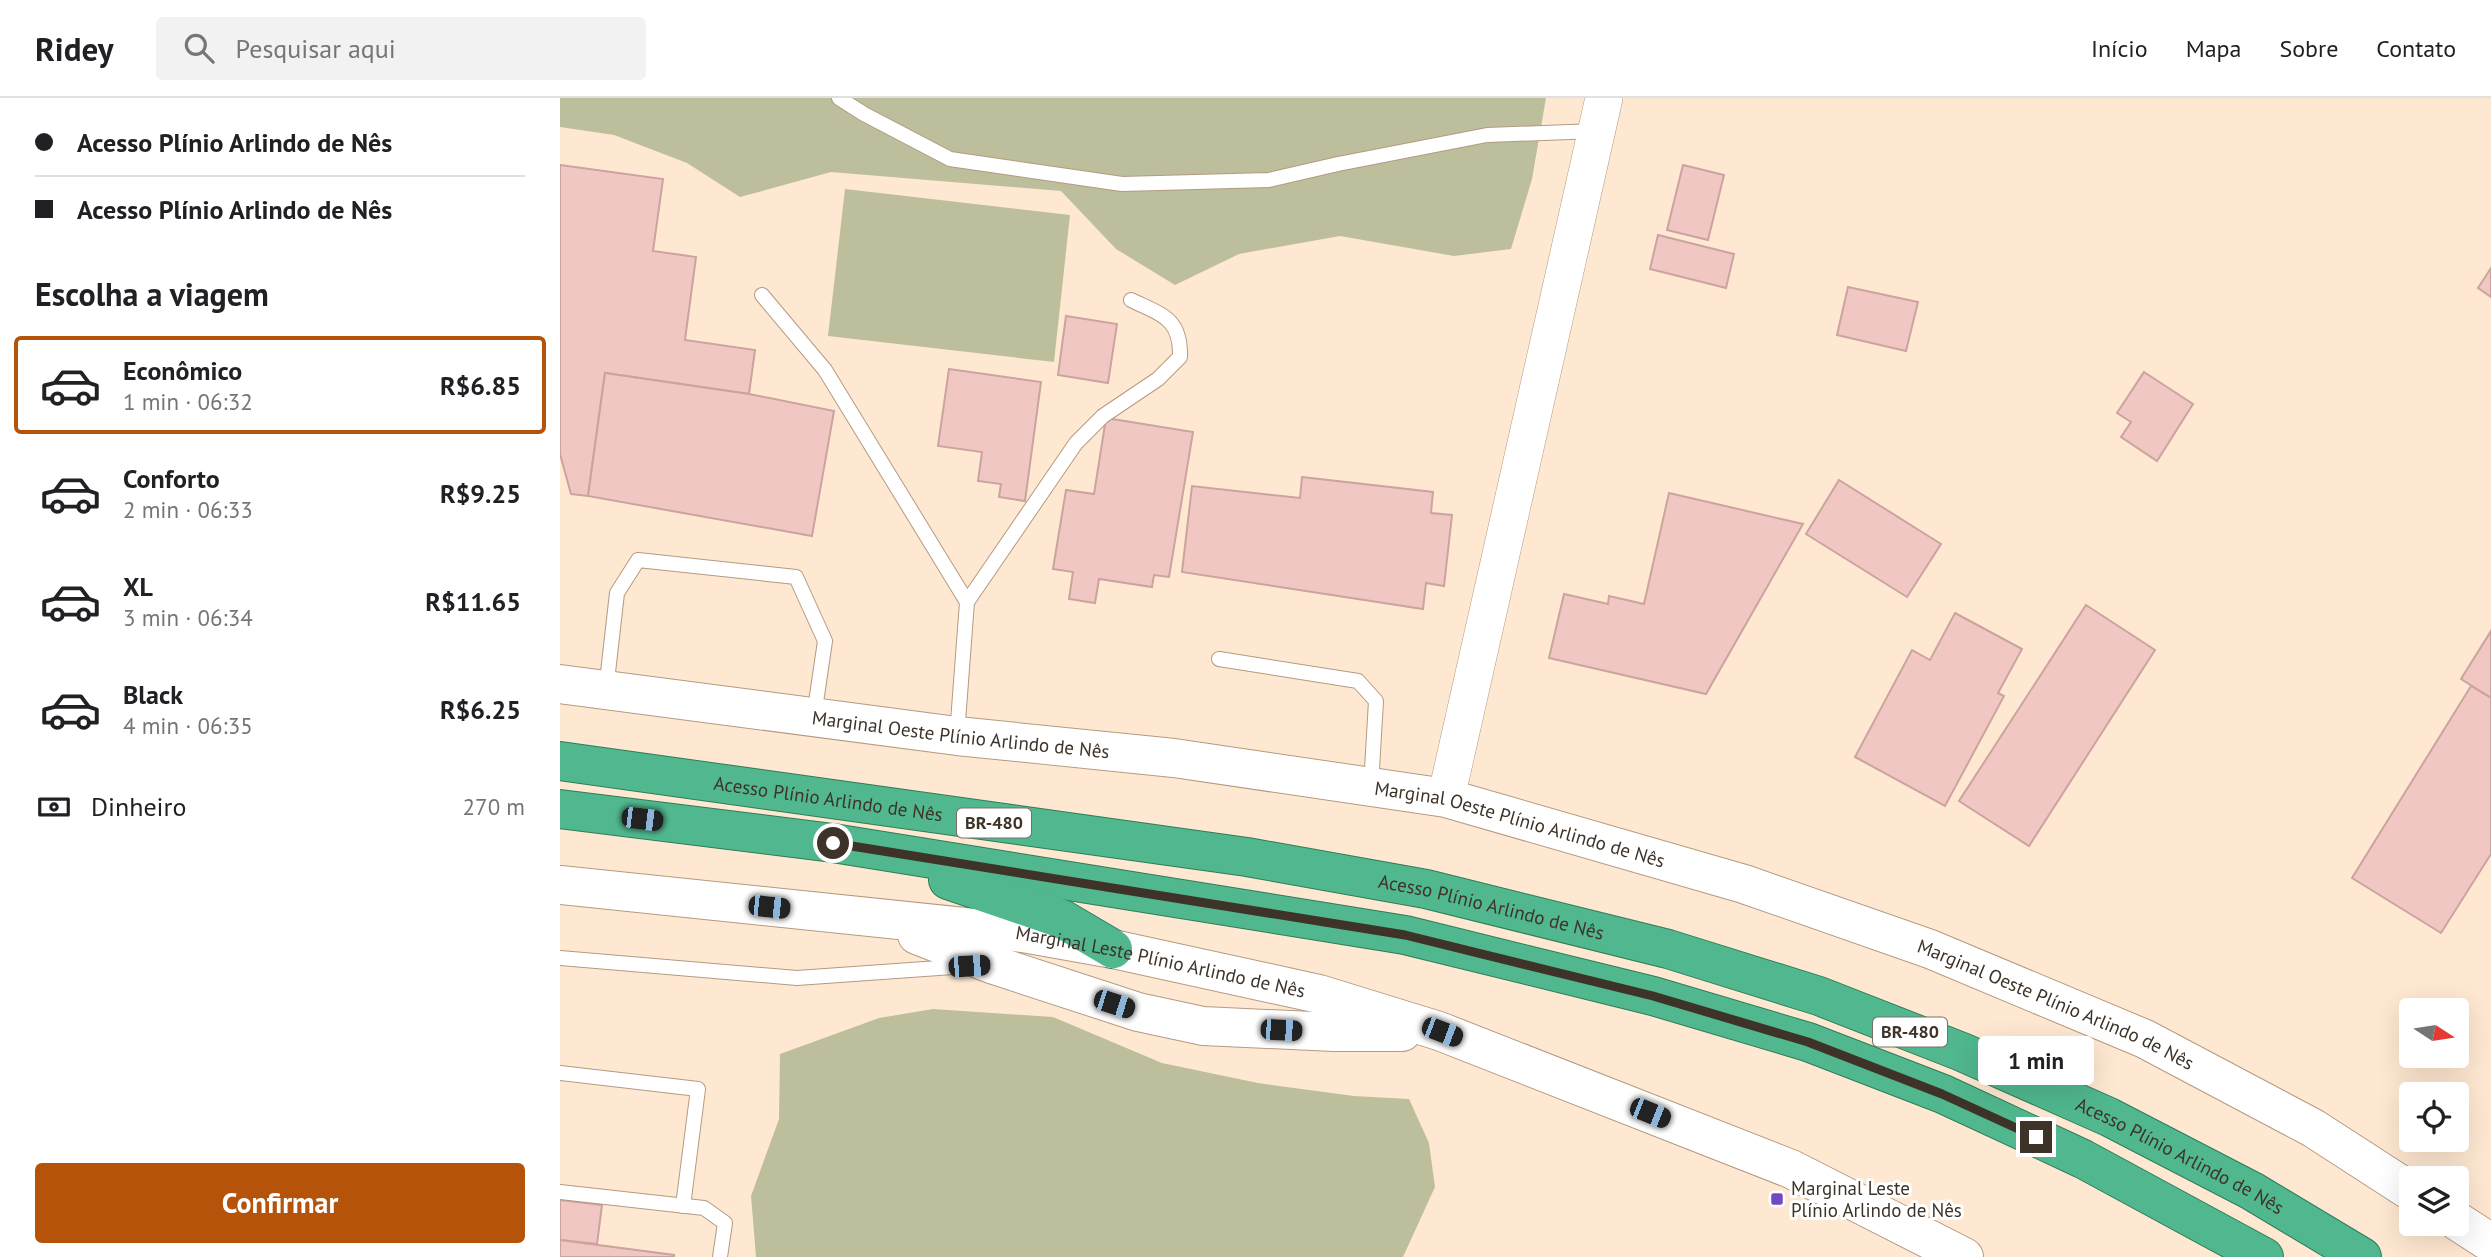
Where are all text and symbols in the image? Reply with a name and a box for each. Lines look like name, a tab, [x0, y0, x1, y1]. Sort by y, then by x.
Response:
search box	[156, 17, 646, 80]
text: Ridey	[35, 27, 114, 70]
icon: search	[180, 29, 218, 67]
text: Pesquisar aqui	[236, 32, 396, 65]
text: Início	[2091, 33, 2148, 64]
text: Mapa	[2186, 33, 2241, 64]
text: Sobre	[2279, 33, 2338, 64]
text: Contato	[2376, 33, 2456, 64]
text: Acesso Plínio Arlindo de Nês	[77, 126, 392, 159]
text: Acesso Plínio Arlindo de Nês	[77, 193, 392, 226]
text: Escolha a viagem	[35, 273, 269, 315]
icon: car	[39, 354, 102, 417]
text: Econômico	[123, 354, 242, 387]
text: R$6.85	[440, 369, 521, 402]
text: 1 min · 06:32	[123, 387, 253, 416]
icon: car	[39, 462, 102, 525]
text: Conforto	[123, 462, 220, 495]
text: R$9.25	[440, 477, 521, 510]
text: 2 min · 06:33	[123, 495, 253, 524]
icon: car	[39, 570, 102, 633]
text: XL	[123, 570, 153, 603]
text: R$11.65	[425, 585, 521, 618]
text: 3 min · 06:34	[123, 603, 253, 632]
icon: car	[39, 678, 102, 741]
text: Black	[123, 678, 183, 711]
text: R$6.25	[440, 693, 521, 726]
street label: Marginal Oeste Plínio Arlindo de Nês	[811, 705, 1111, 763]
text: 4 min · 06:35	[123, 711, 253, 740]
street label: Acesso Plínio Arlindo de Nês	[712, 771, 944, 826]
street label: Marginal Oeste Plínio Arlindo de Nês	[1373, 776, 1668, 873]
icon: cash	[35, 788, 73, 826]
text: Dinheiro	[91, 790, 186, 823]
text: 270 m	[463, 792, 525, 821]
car	[620, 806, 665, 832]
road number: BR-480	[957, 808, 1031, 838]
route start	[817, 827, 849, 859]
street label: Acesso Plínio Arlindo de Nês	[1377, 869, 1606, 945]
car	[748, 894, 791, 920]
street label: Marginal Leste Plínio Arlindo de Nês	[1014, 920, 1308, 1003]
street label: Marginal Oeste Plínio Arlindo de Nês	[1914, 934, 2198, 1075]
car	[948, 954, 991, 978]
car	[1091, 988, 1138, 1020]
north arrow	[2399, 998, 2469, 1068]
map controls	[2399, 998, 2469, 1236]
car	[1419, 1015, 1466, 1049]
road number: BR-480	[1873, 1017, 1947, 1046]
car	[1260, 1018, 1303, 1042]
callout: 1 min	[1978, 1035, 2094, 1084]
text: 1 min	[2008, 1046, 2064, 1075]
button: locate	[2399, 1082, 2469, 1152]
street label: Acesso Plínio Arlindo de Nês	[2072, 1092, 2288, 1219]
car	[1627, 1095, 1674, 1131]
route end	[2020, 1121, 2052, 1153]
button: Confirmar	[35, 1163, 525, 1243]
button: layers	[2399, 1166, 2469, 1236]
place label: Marginal Leste Plínio Arlindo de Nês	[1791, 1176, 1962, 1222]
marker: Marginal Leste Plínio Arlindo de Nês	[1769, 1191, 1785, 1207]

